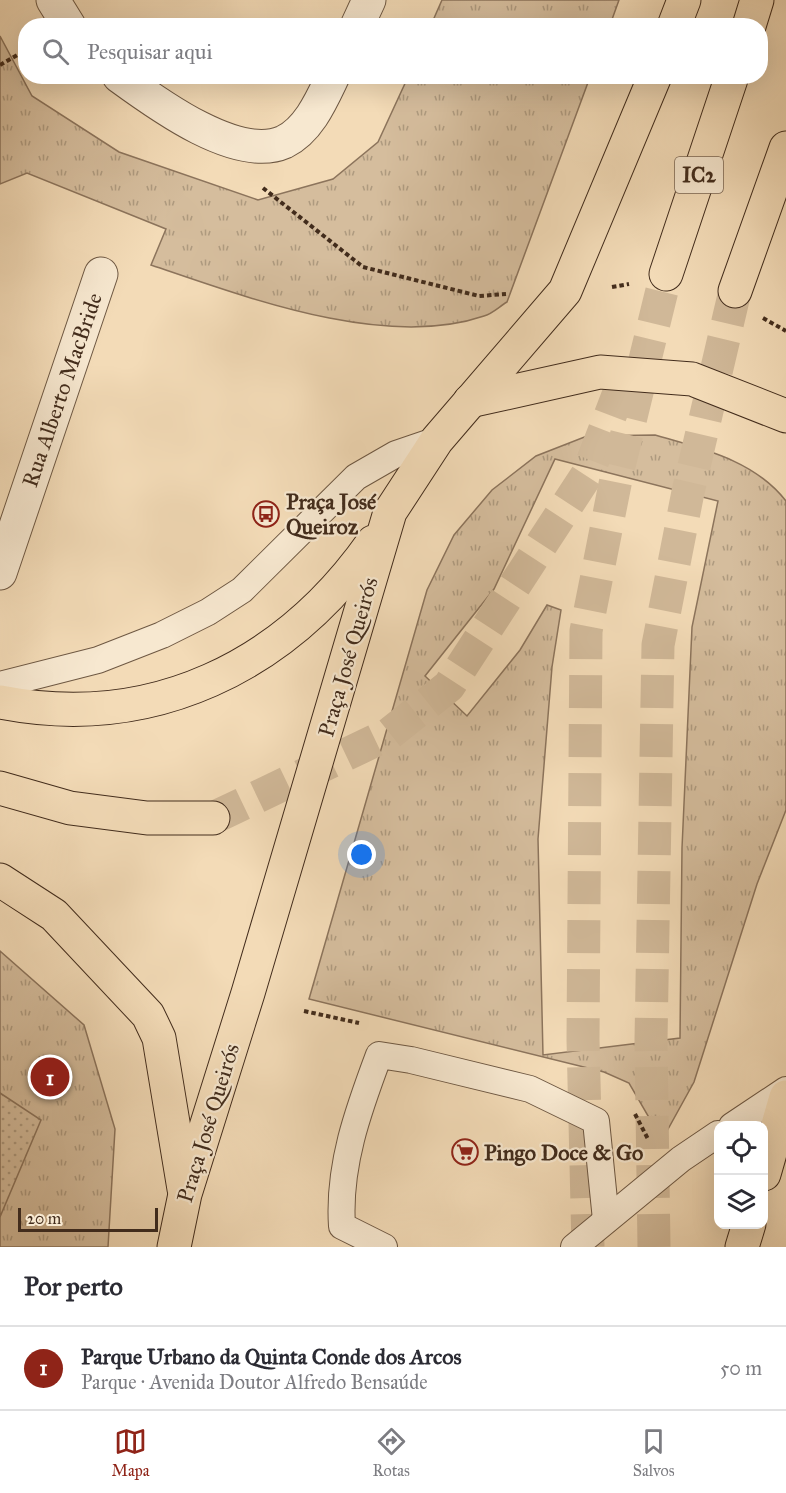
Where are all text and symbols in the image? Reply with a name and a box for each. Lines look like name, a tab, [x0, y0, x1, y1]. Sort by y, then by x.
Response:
search box	[18, 18, 768, 84]
icon: search	[39, 35, 72, 68]
text: Pesquisar aqui	[87, 38, 212, 65]
road number: IC2	[675, 157, 723, 193]
street label: Rua Alberto MacBride	[16, 289, 108, 491]
place label: Praça José Queiroz	[286, 488, 377, 540]
bus stop icon: Praça José Queiroz	[251, 499, 281, 529]
street label: Praça José Queirós	[312, 574, 384, 740]
your location	[347, 840, 376, 869]
street label: Praça José Queirós	[171, 1040, 245, 1206]
pin: 1	[31, 1054, 70, 1100]
map controls	[714, 1121, 768, 1229]
button: locate	[714, 1121, 768, 1175]
supermarket icon: Pingo Doce & Go	[450, 1137, 480, 1167]
place label: Pingo Doce & Go	[484, 1139, 643, 1166]
button: layers	[714, 1175, 768, 1229]
scale bar	[18, 1205, 158, 1232]
text: 20 m	[27, 1209, 61, 1228]
text: Por perto	[24, 1270, 123, 1302]
text: Parque Urbano da Quinta Conde dos Arcos	[81, 1343, 461, 1370]
text: 1	[40, 1356, 47, 1380]
text: 50 m	[720, 1356, 762, 1380]
text: Parque · Avenida Doutor Alfredo Bensaúde	[81, 1370, 428, 1394]
tab: Mapa	[111, 1425, 149, 1480]
tab: Rotas	[372, 1425, 410, 1480]
tab: Salvos	[633, 1425, 675, 1480]

